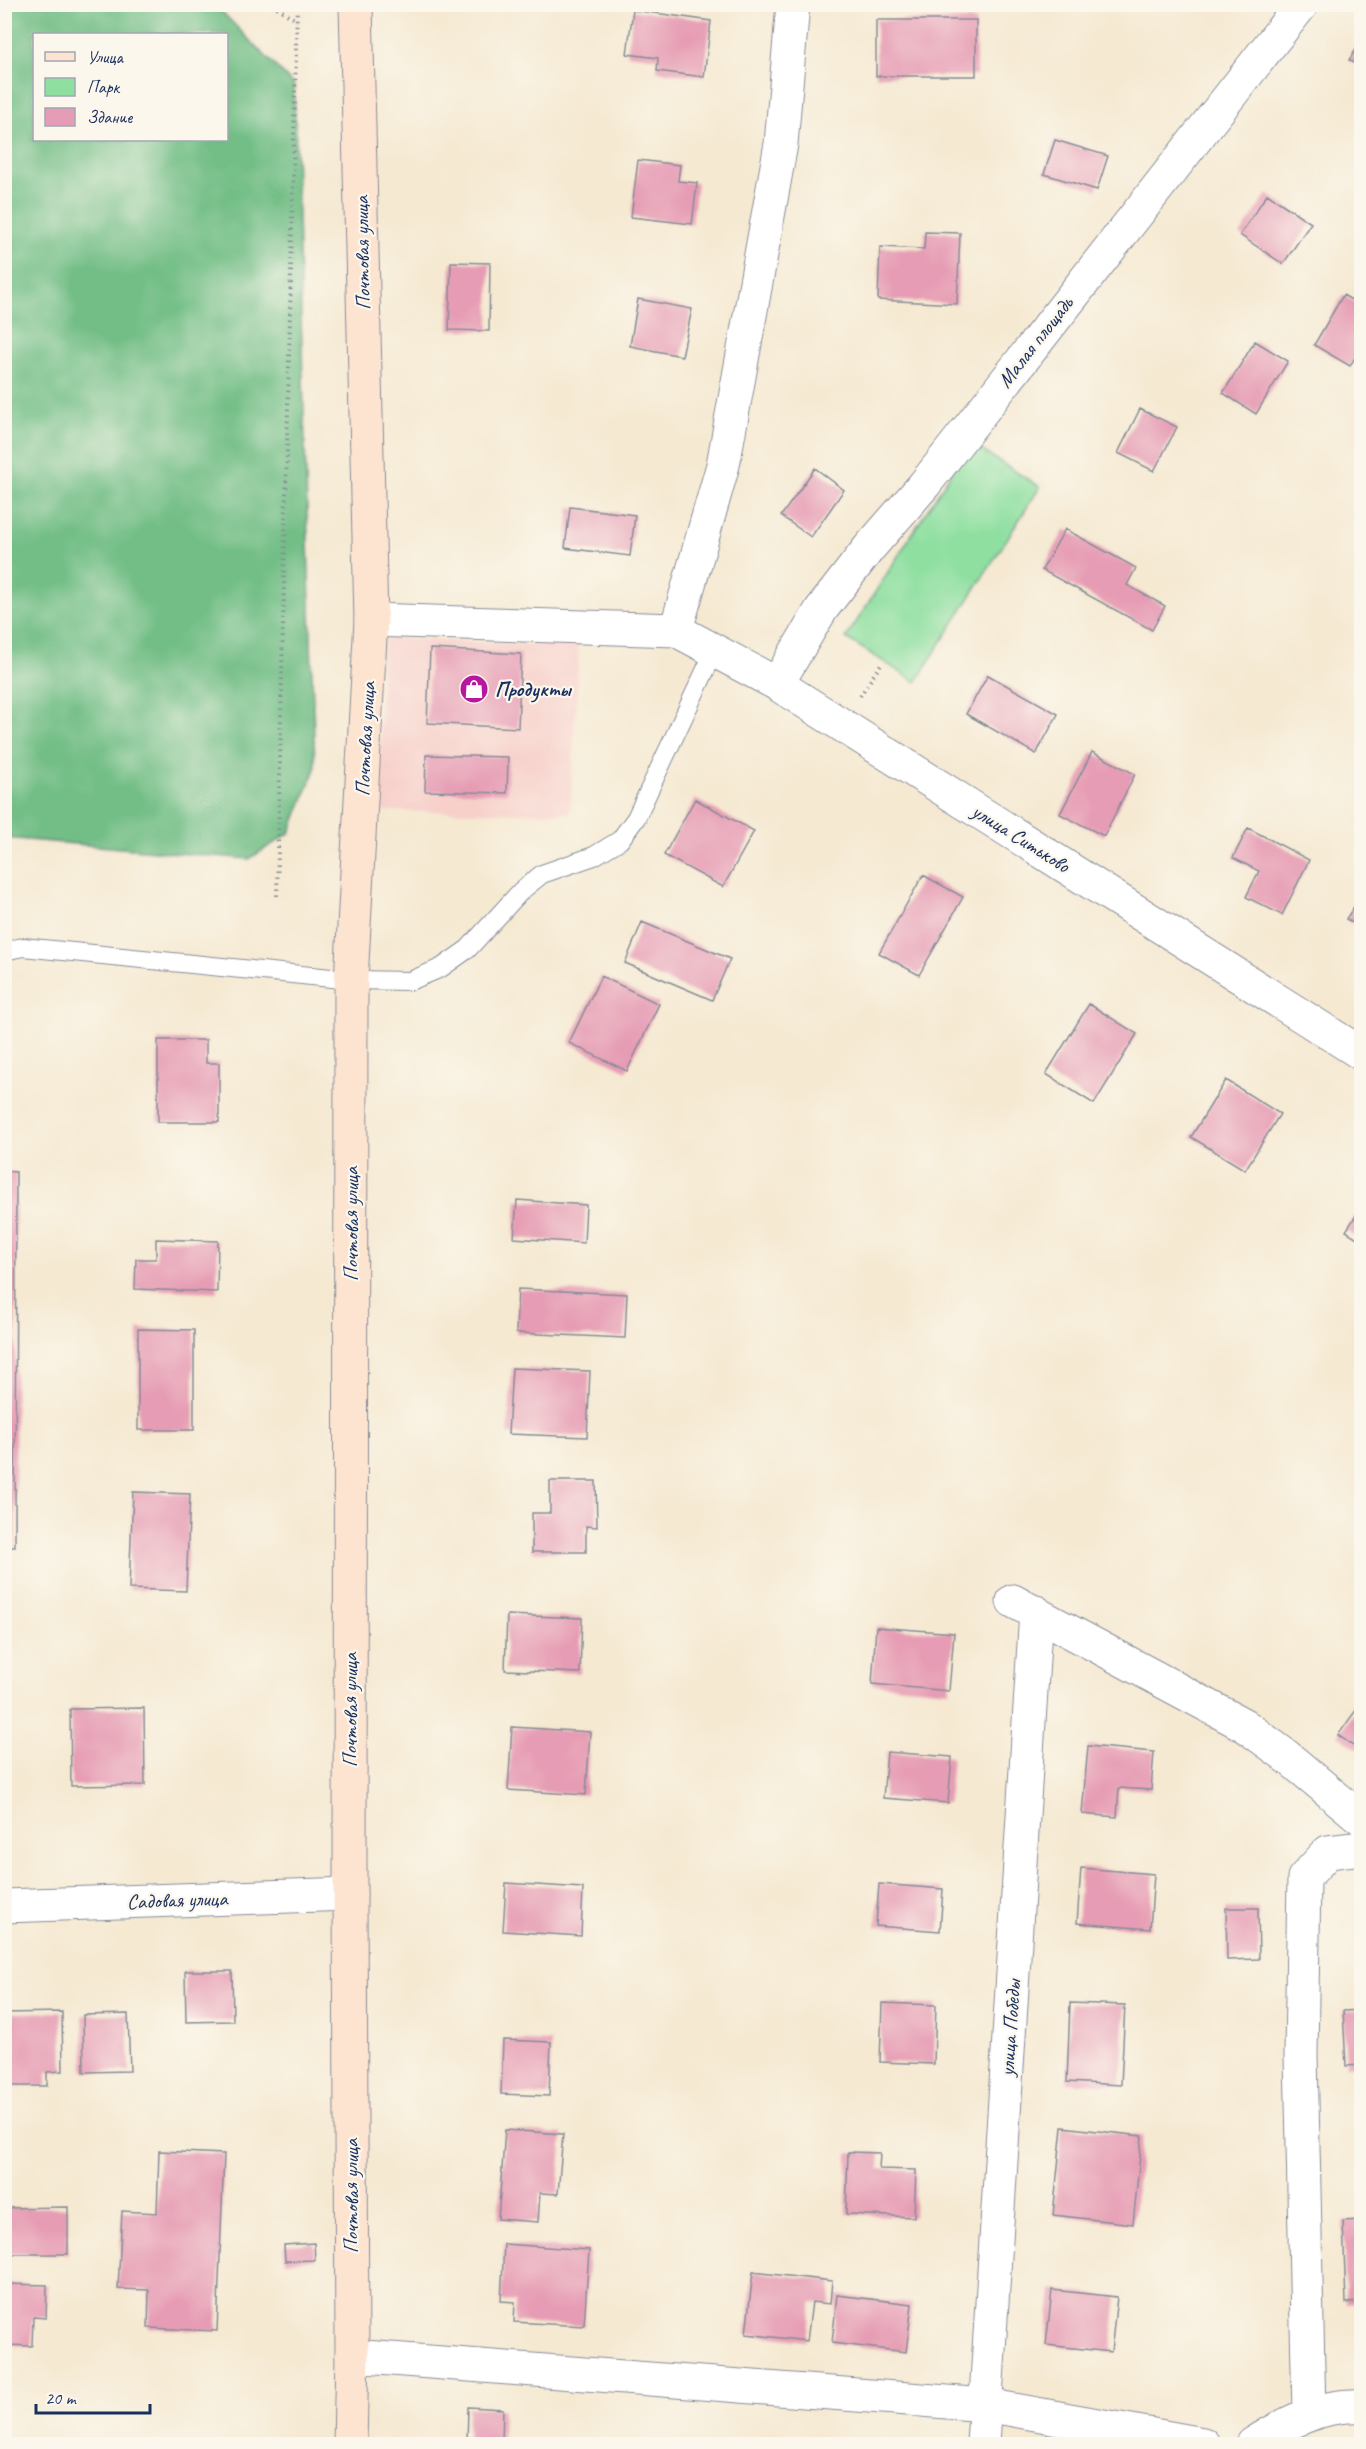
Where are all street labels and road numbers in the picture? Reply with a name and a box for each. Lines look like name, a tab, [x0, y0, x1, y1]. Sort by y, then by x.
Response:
street label: Почтовая улица	[348, 194, 376, 310]
street label: Малая площадь	[991, 290, 1080, 393]
street label: Почтовая улица	[349, 679, 381, 797]
street label: улица Ситьково	[966, 797, 1076, 879]
street label: Почтовая улица	[338, 1165, 364, 1281]
street label: Почтовая улица	[337, 1651, 363, 1767]
street label: Садовая улица	[126, 1885, 230, 1915]
street label: улица Победы	[994, 1977, 1026, 2079]
street label: Почтовая улица	[338, 2137, 364, 2253]

